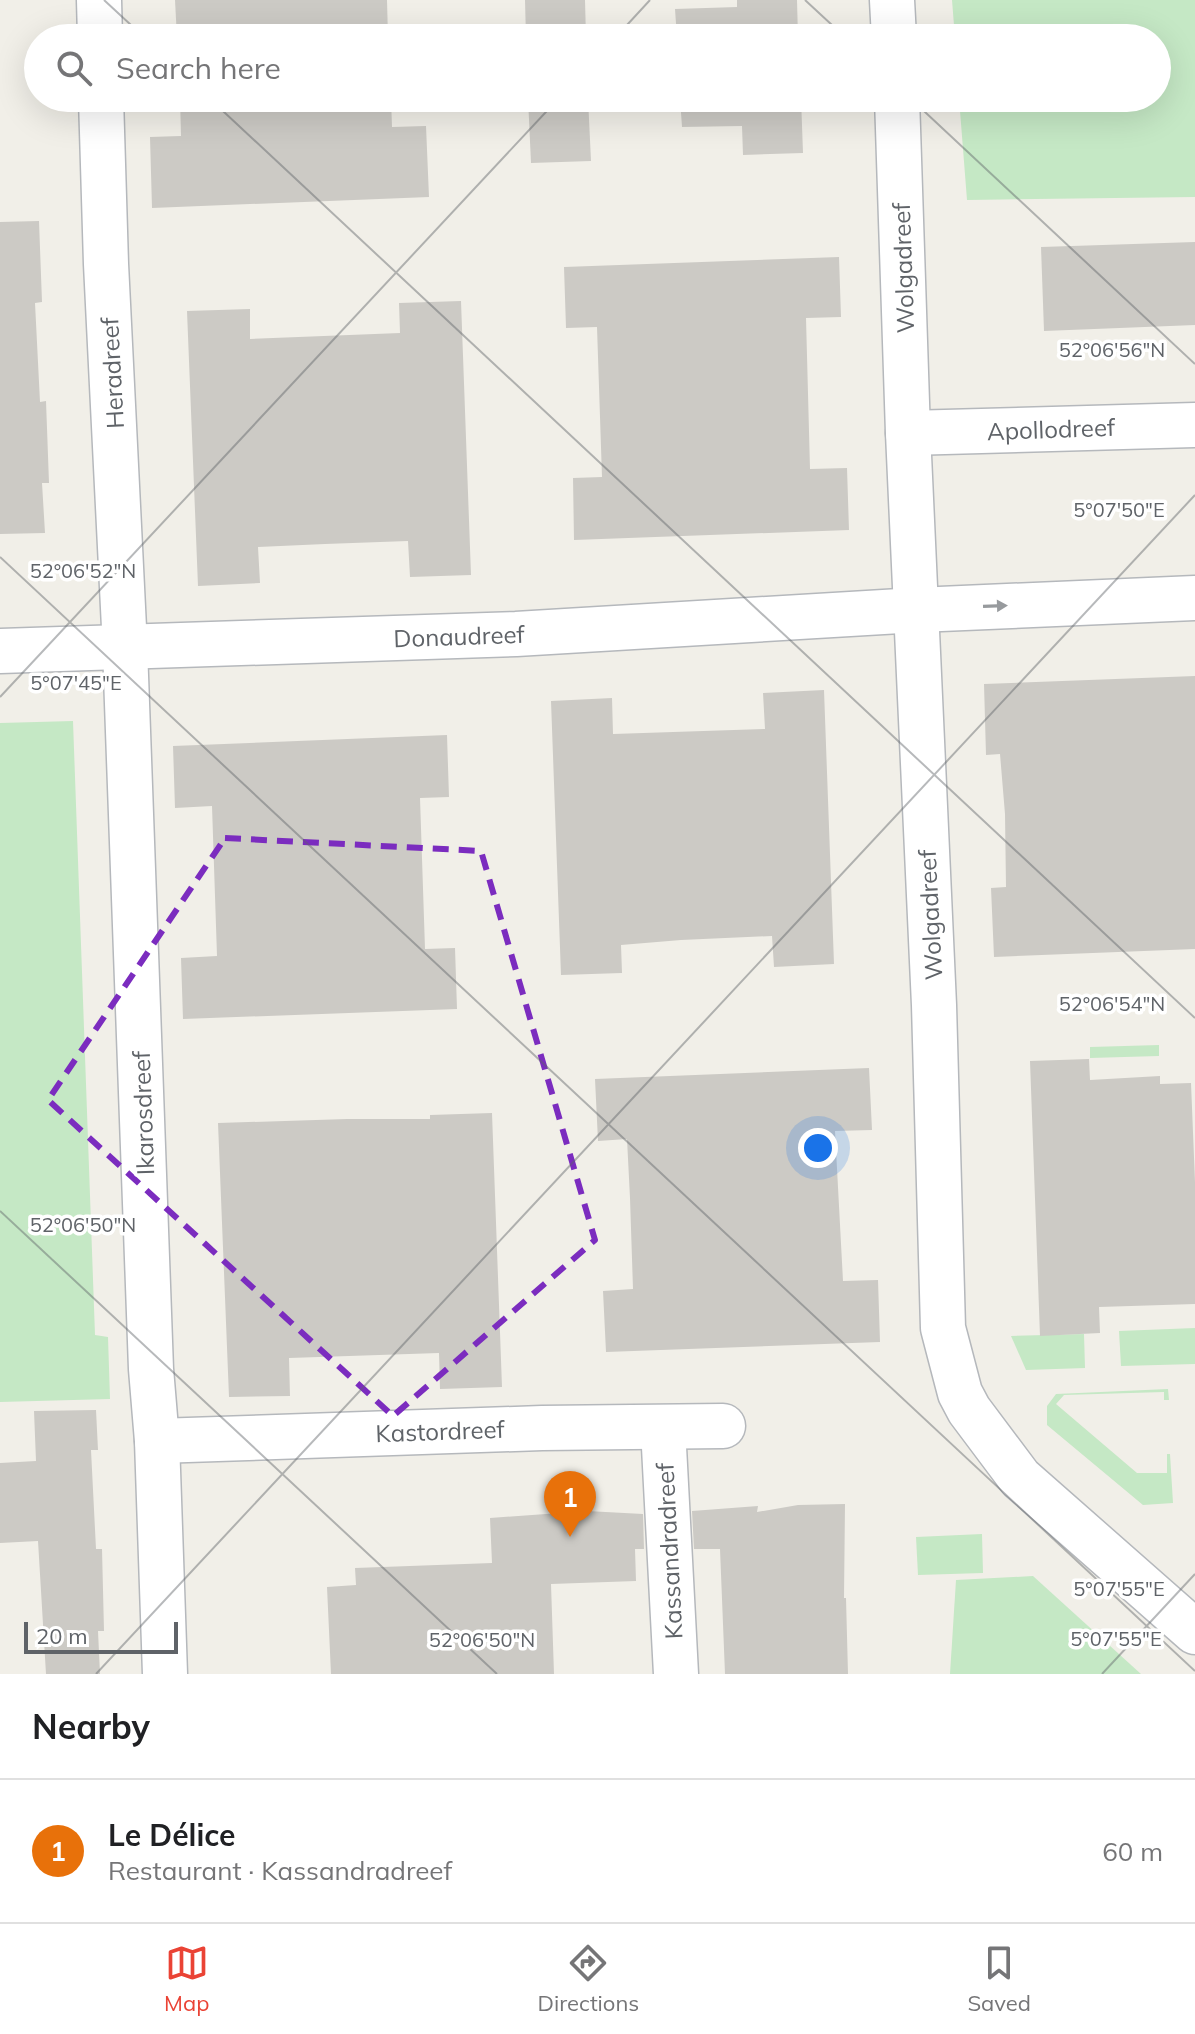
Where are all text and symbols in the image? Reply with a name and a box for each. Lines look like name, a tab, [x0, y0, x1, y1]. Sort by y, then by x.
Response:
search box	[24, 24, 1171, 112]
icon: search	[52, 46, 96, 90]
text: Search here	[116, 49, 281, 87]
street label: Wolgadreef	[886, 201, 920, 334]
street label: Heradreef	[94, 316, 130, 430]
text: 52°06'56"N	[1059, 337, 1165, 362]
street label: Apollodreef	[986, 412, 1116, 446]
text: 5°07'50"E	[1073, 497, 1165, 522]
text: 52°06'52"N	[30, 558, 136, 583]
one-way arrow	[983, 600, 1008, 613]
street label: Donaudreef	[393, 619, 526, 653]
text: 5°07'45"E	[30, 670, 122, 695]
street label: Wolgadreef	[912, 848, 948, 981]
text: 52°06'54"N	[1059, 991, 1165, 1016]
street label: Ikarosdreef	[126, 1050, 160, 1176]
your location	[798, 1128, 838, 1168]
text: 52°06'50"N	[30, 1212, 136, 1237]
street label: Kastordreef	[375, 1414, 506, 1448]
street label: Kassandradreef	[649, 1461, 689, 1640]
pin: 1	[544, 1471, 596, 1537]
text: 5°07'55"E	[1073, 1576, 1165, 1601]
scale bar	[24, 1618, 178, 1654]
text: 20 m	[36, 1622, 87, 1650]
text: 5°07'55"E	[1070, 1626, 1162, 1651]
text: 52°06'50"N	[429, 1627, 535, 1652]
text: Nearby	[32, 1705, 150, 1748]
text: Le Délice	[108, 1816, 236, 1854]
text: 1	[50, 1835, 66, 1868]
text: 60 m	[1102, 1835, 1163, 1868]
text: Restaurant · Kassandradreef	[108, 1854, 452, 1887]
tab: Map	[164, 1941, 209, 2017]
tab: Directions	[538, 1941, 639, 2017]
tab: Saved	[967, 1941, 1031, 2017]

